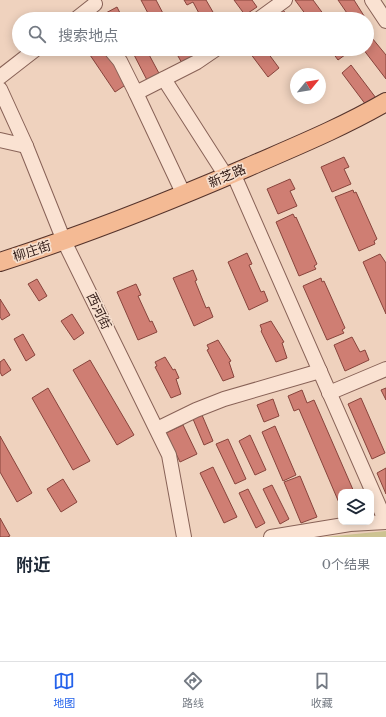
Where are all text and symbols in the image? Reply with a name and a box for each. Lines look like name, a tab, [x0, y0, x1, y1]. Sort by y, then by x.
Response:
search box	[12, 12, 374, 56]
icon: search	[26, 23, 48, 45]
text: 搜索地点	[58, 26, 118, 45]
north arrow	[290, 68, 326, 104]
street label: 新芝路	[206, 161, 248, 191]
street label: 柳庄街	[11, 237, 53, 265]
street label: 西河街	[83, 290, 115, 332]
map controls	[338, 489, 374, 525]
button: layers	[338, 489, 374, 525]
text: 附近	[16, 555, 50, 576]
text: 0个结果	[322, 556, 370, 573]
tab: 地图	[53, 670, 75, 710]
tab: 路线	[182, 670, 204, 710]
tab: 收藏	[311, 670, 333, 710]

